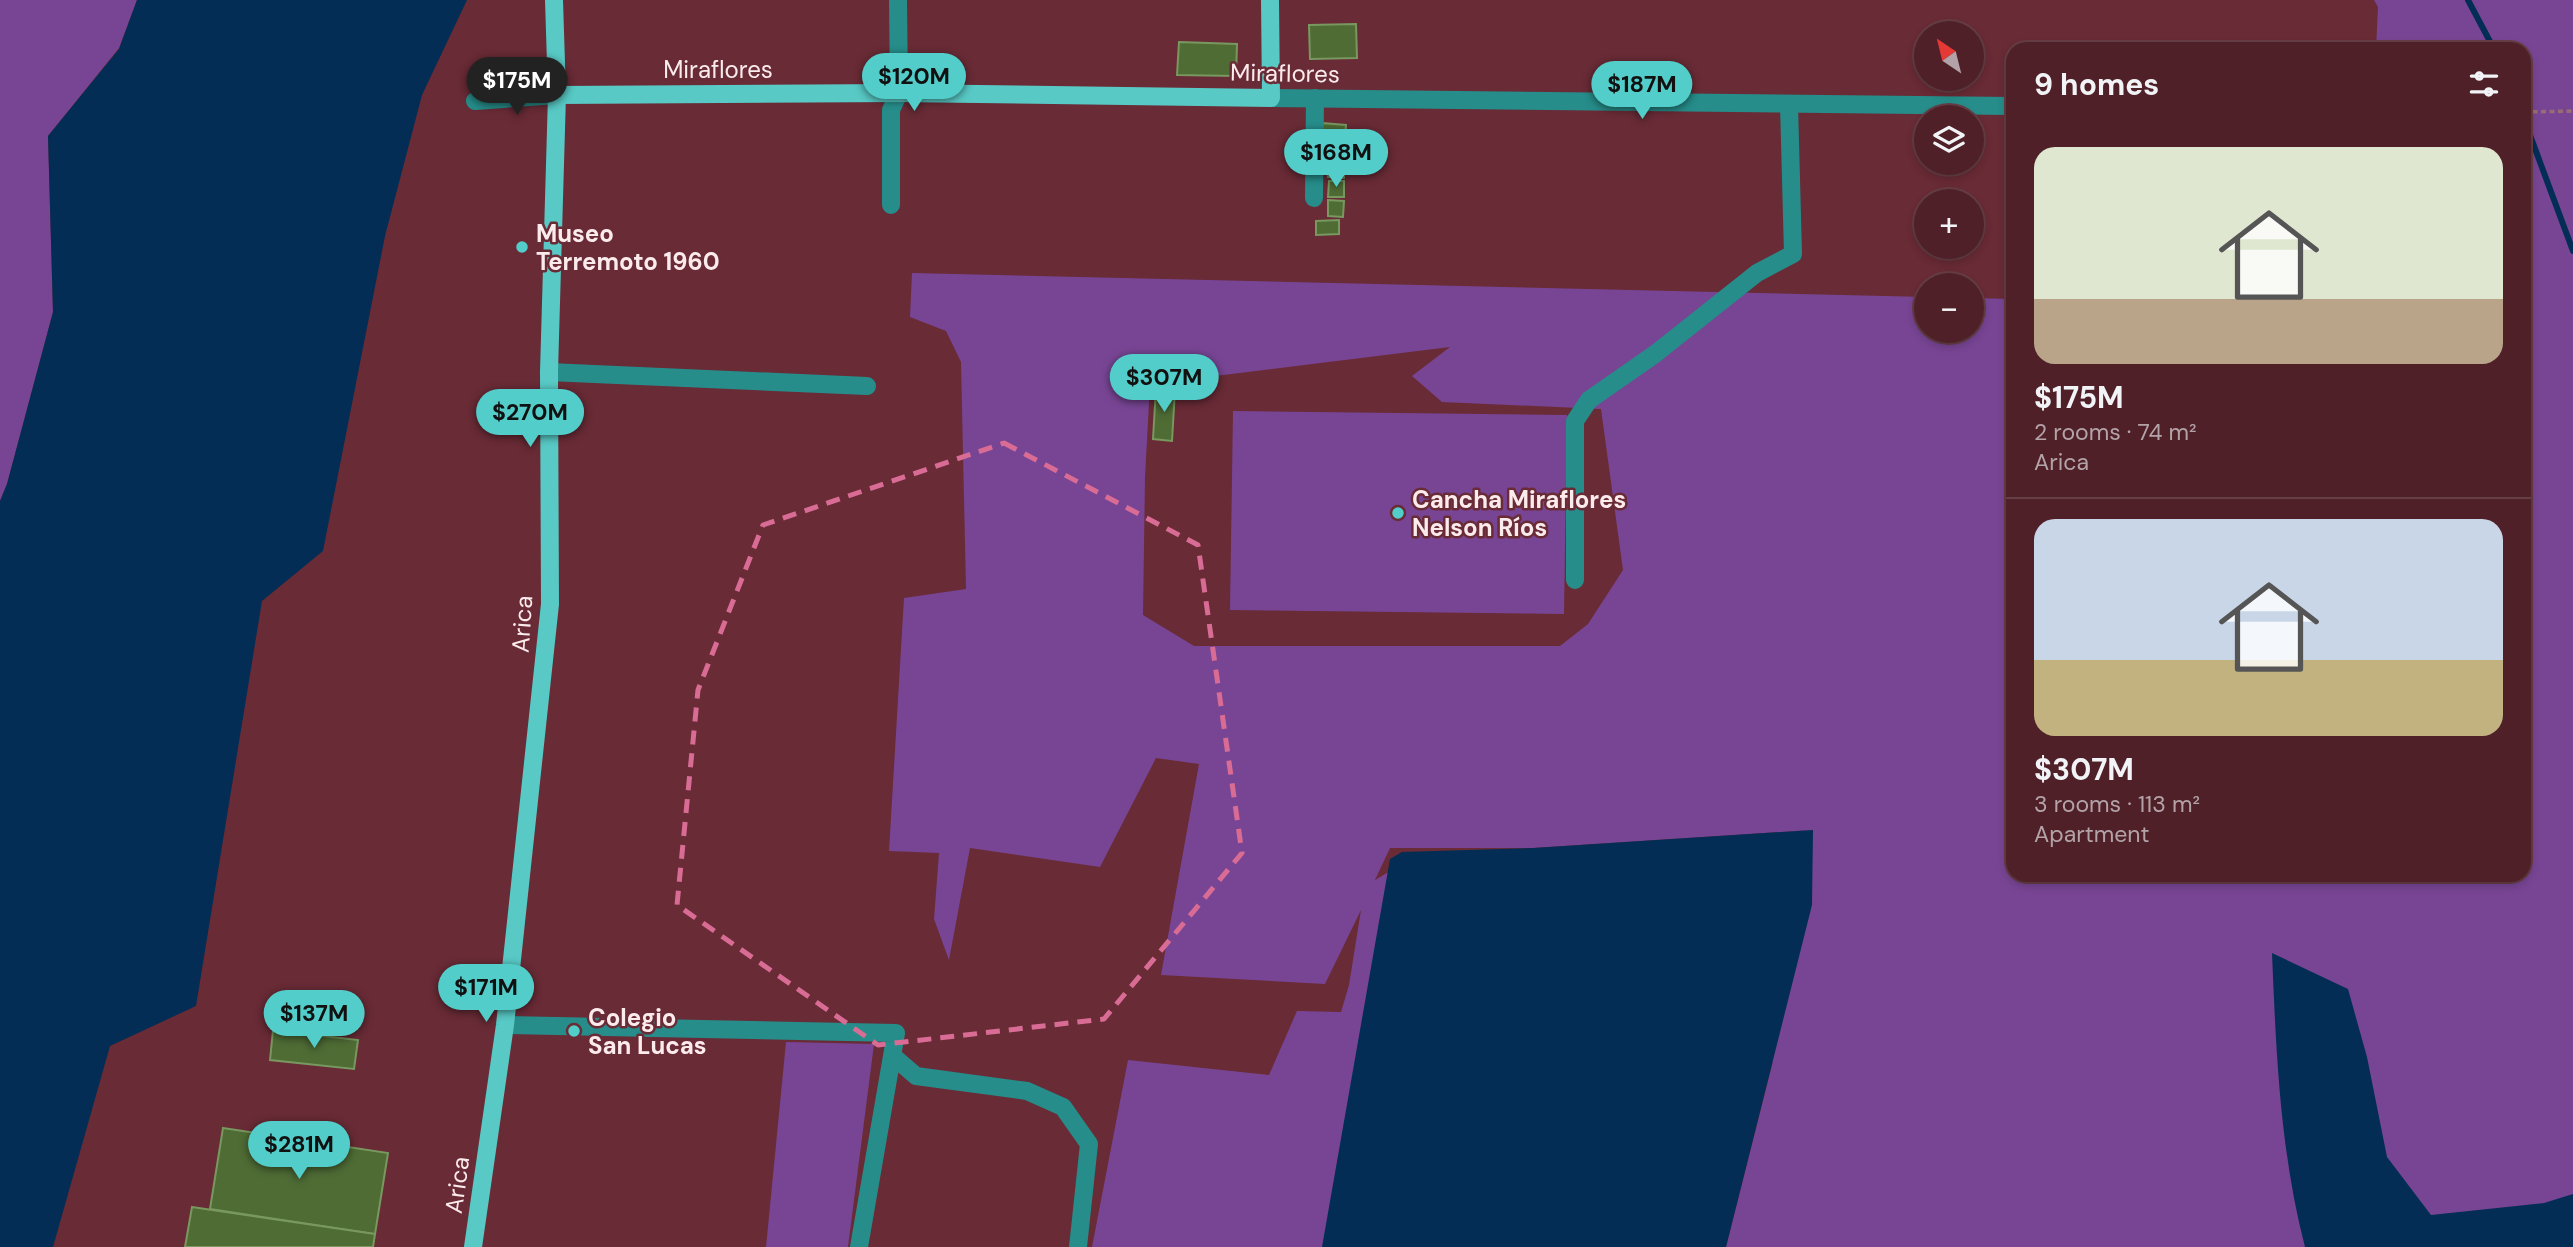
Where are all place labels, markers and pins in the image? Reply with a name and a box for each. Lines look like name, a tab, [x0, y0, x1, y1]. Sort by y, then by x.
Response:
pin: $120M	[865, 54, 963, 113]
pin: $175M	[468, 58, 566, 117]
pin: $187M	[1593, 61, 1691, 121]
pin: $168M	[1287, 130, 1385, 189]
place label: Museo Terremoto 1960	[536, 218, 720, 277]
marker: Museo Terremoto 1960	[514, 239, 530, 255]
pin: $307M	[1115, 354, 1213, 414]
pin: $270M	[481, 390, 579, 449]
place label: Cancha Miraflores Nelson Ríos	[1412, 484, 1626, 543]
marker: Cancha Miraflores Nelson Ríos	[1390, 505, 1406, 521]
pin: $171M	[437, 964, 535, 1024]
pin: $137M	[265, 990, 363, 1050]
place label: Colegio San Lucas	[588, 1002, 707, 1061]
marker: Colegio San Lucas	[566, 1023, 582, 1039]
pin: $281M	[250, 1122, 348, 1181]

